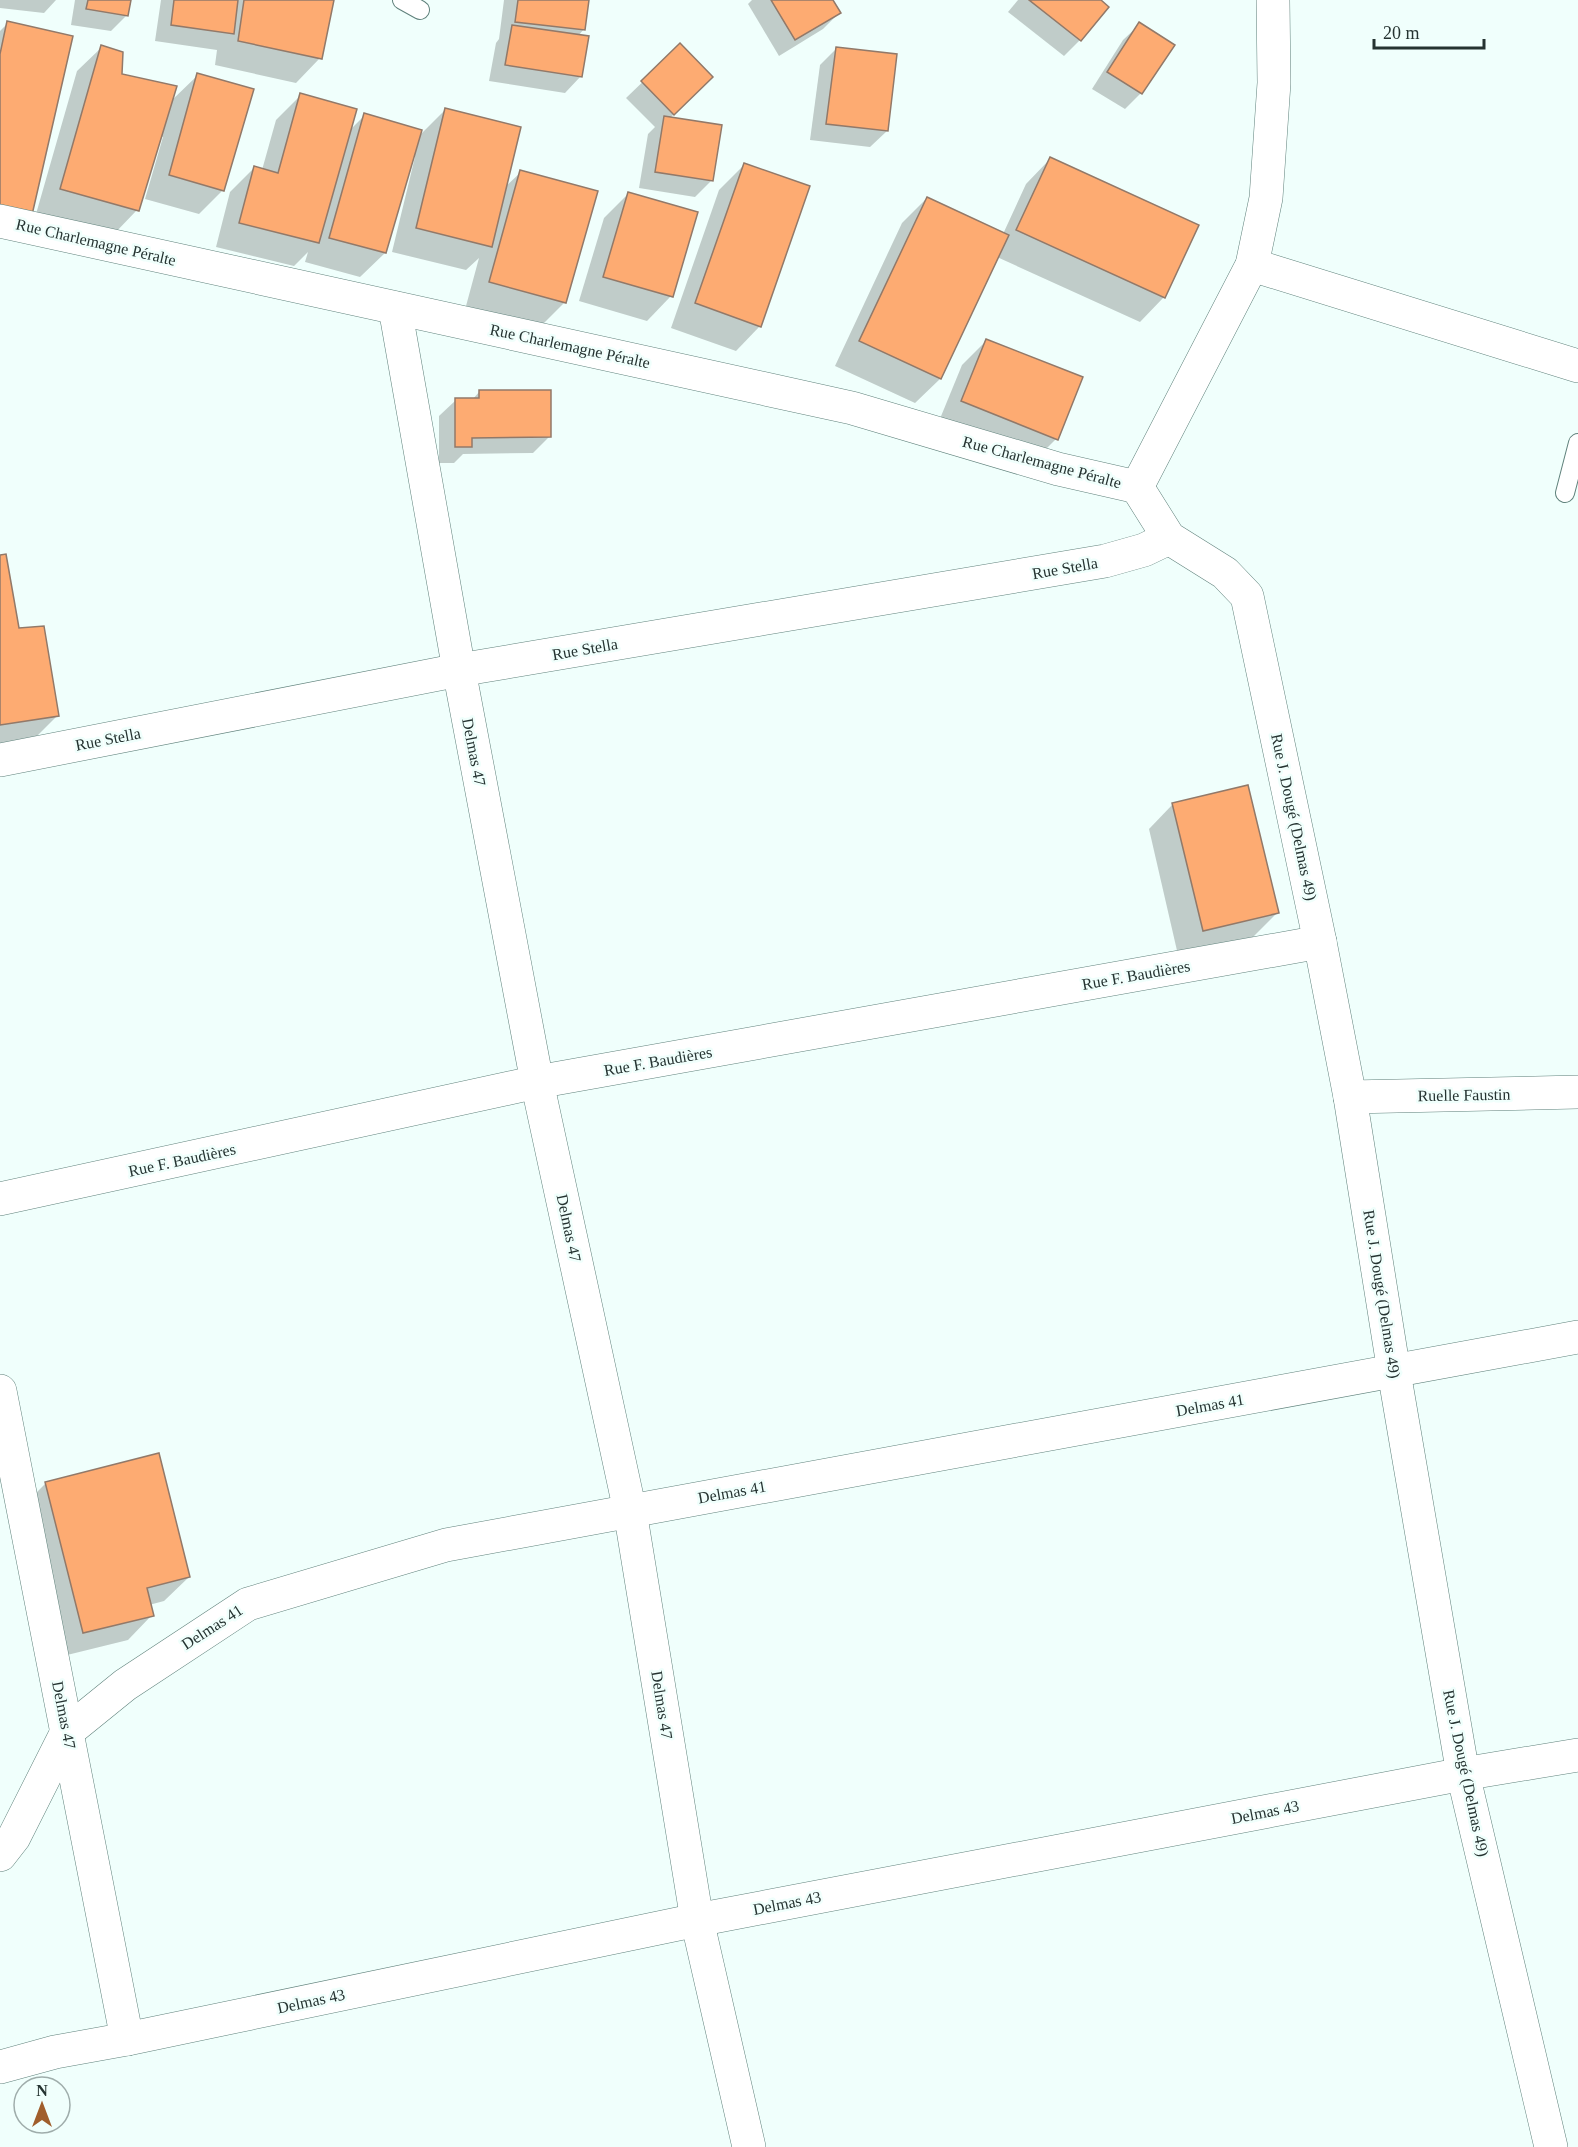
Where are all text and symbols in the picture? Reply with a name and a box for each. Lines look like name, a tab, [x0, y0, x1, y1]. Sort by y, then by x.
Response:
scale bar	[1374, 12, 1484, 50]
text: 20 m	[1383, 23, 1420, 43]
street label: Rue Charlemagne Péralte	[14, 215, 178, 270]
street label: Rue Charlemagne Péralte	[488, 321, 652, 372]
street label: Rue Charlemagne Péralte	[961, 433, 1123, 492]
street label: Rue Stella	[1031, 554, 1099, 582]
street label: Rue Stella	[551, 635, 619, 663]
street label: Delmas 47	[459, 717, 489, 787]
street label: Rue Stella	[74, 724, 142, 754]
street label: Rue J. Dougé (Delmas 49)	[1267, 732, 1320, 902]
street label: Rue F. Baudières	[1081, 957, 1191, 993]
street label: Rue F. Baudières	[603, 1043, 713, 1079]
street label: Ruelle Faustin	[1417, 1086, 1511, 1104]
street label: Rue F. Baudières	[127, 1140, 237, 1180]
street label: Delmas 47	[554, 1193, 584, 1263]
street label: Rue J. Dougé (Delmas 49)	[1359, 1209, 1404, 1380]
street label: Delmas 41	[1175, 1391, 1245, 1419]
street label: Delmas 41	[697, 1478, 767, 1506]
street label: Delmas 41	[178, 1601, 246, 1653]
street label: Delmas 47	[648, 1670, 676, 1740]
street label: Delmas 47	[49, 1680, 79, 1750]
street label: Rue J. Dougé (Delmas 49)	[1439, 1688, 1492, 1858]
street label: Delmas 43	[1230, 1797, 1300, 1827]
street label: Delmas 43	[752, 1888, 822, 1918]
street label: Delmas 43	[276, 1986, 346, 2016]
north arrow	[12, 2075, 72, 2135]
text: N	[36, 2082, 48, 2099]

